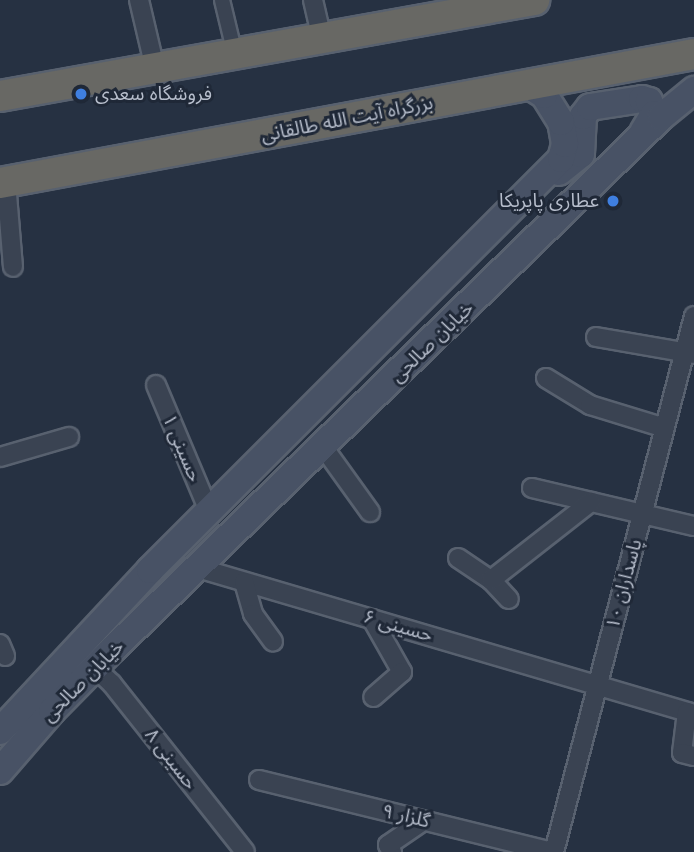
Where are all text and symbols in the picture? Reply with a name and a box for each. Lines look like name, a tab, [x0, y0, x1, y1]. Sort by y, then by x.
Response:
place label: فروشگاه سعدی	[95, 83, 212, 105]
marker: فروشگاه سعدی	[73, 86, 89, 102]
street label: بزرگراه آیت الله طالقانی	[259, 91, 435, 147]
place label: عطاری پاپریکا	[499, 190, 599, 212]
marker: عطاری پاپریکا	[605, 193, 621, 209]
street label: خیابان صالحی	[386, 297, 478, 387]
street label: حسینی ۱	[158, 411, 206, 485]
street label: پاسداران ١٠	[601, 537, 647, 631]
street label: حسینی ۶	[361, 605, 435, 647]
street label: خيابان صالحی	[37, 635, 129, 727]
street label: حسینی ۸	[140, 724, 202, 794]
street label: گلزار ٩	[380, 799, 432, 833]

